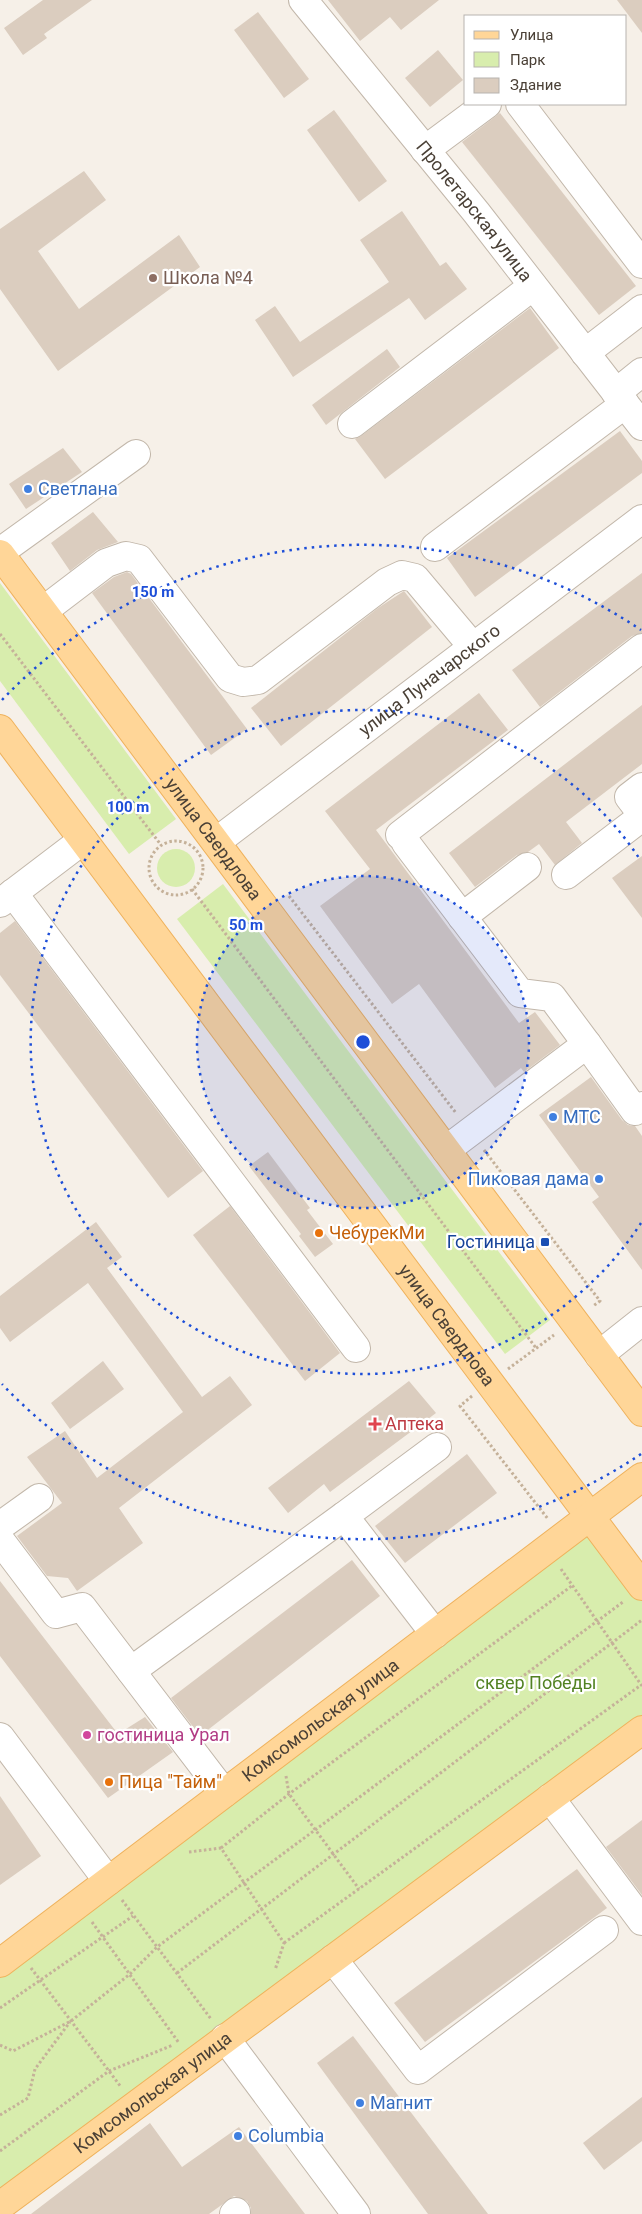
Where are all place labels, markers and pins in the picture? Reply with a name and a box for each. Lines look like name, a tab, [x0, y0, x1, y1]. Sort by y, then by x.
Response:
place label: Школа №4	[163, 267, 253, 288]
marker: Школа №4	[147, 272, 159, 284]
place label: Светлана	[38, 478, 118, 499]
marker: Светлана	[22, 483, 34, 495]
centre of rings	[354, 1033, 372, 1051]
place label: МТС	[563, 1106, 601, 1127]
marker: МТС	[547, 1111, 559, 1123]
place label: Пиковая дама	[468, 1168, 589, 1189]
marker: Пиковая дама	[593, 1173, 605, 1185]
place label: ЧебурекМи	[329, 1222, 425, 1243]
marker: ЧебурекМи	[313, 1227, 325, 1239]
place label: Гостиница	[447, 1231, 535, 1252]
marker: Гостиница	[539, 1236, 551, 1248]
place label: Аптека	[385, 1413, 444, 1434]
marker: Аптека	[369, 1418, 381, 1430]
place label: гостиница Урал	[97, 1724, 230, 1745]
marker: гостиница Урал	[81, 1729, 93, 1741]
place label: Пица "Тайм"	[119, 1771, 222, 1792]
marker: Пица "Тайм"	[103, 1776, 115, 1788]
place label: Магнит	[370, 2092, 433, 2113]
marker: Магнит	[354, 2097, 366, 2109]
place label: Columbia	[248, 2125, 324, 2146]
marker: Columbia	[232, 2130, 244, 2142]

